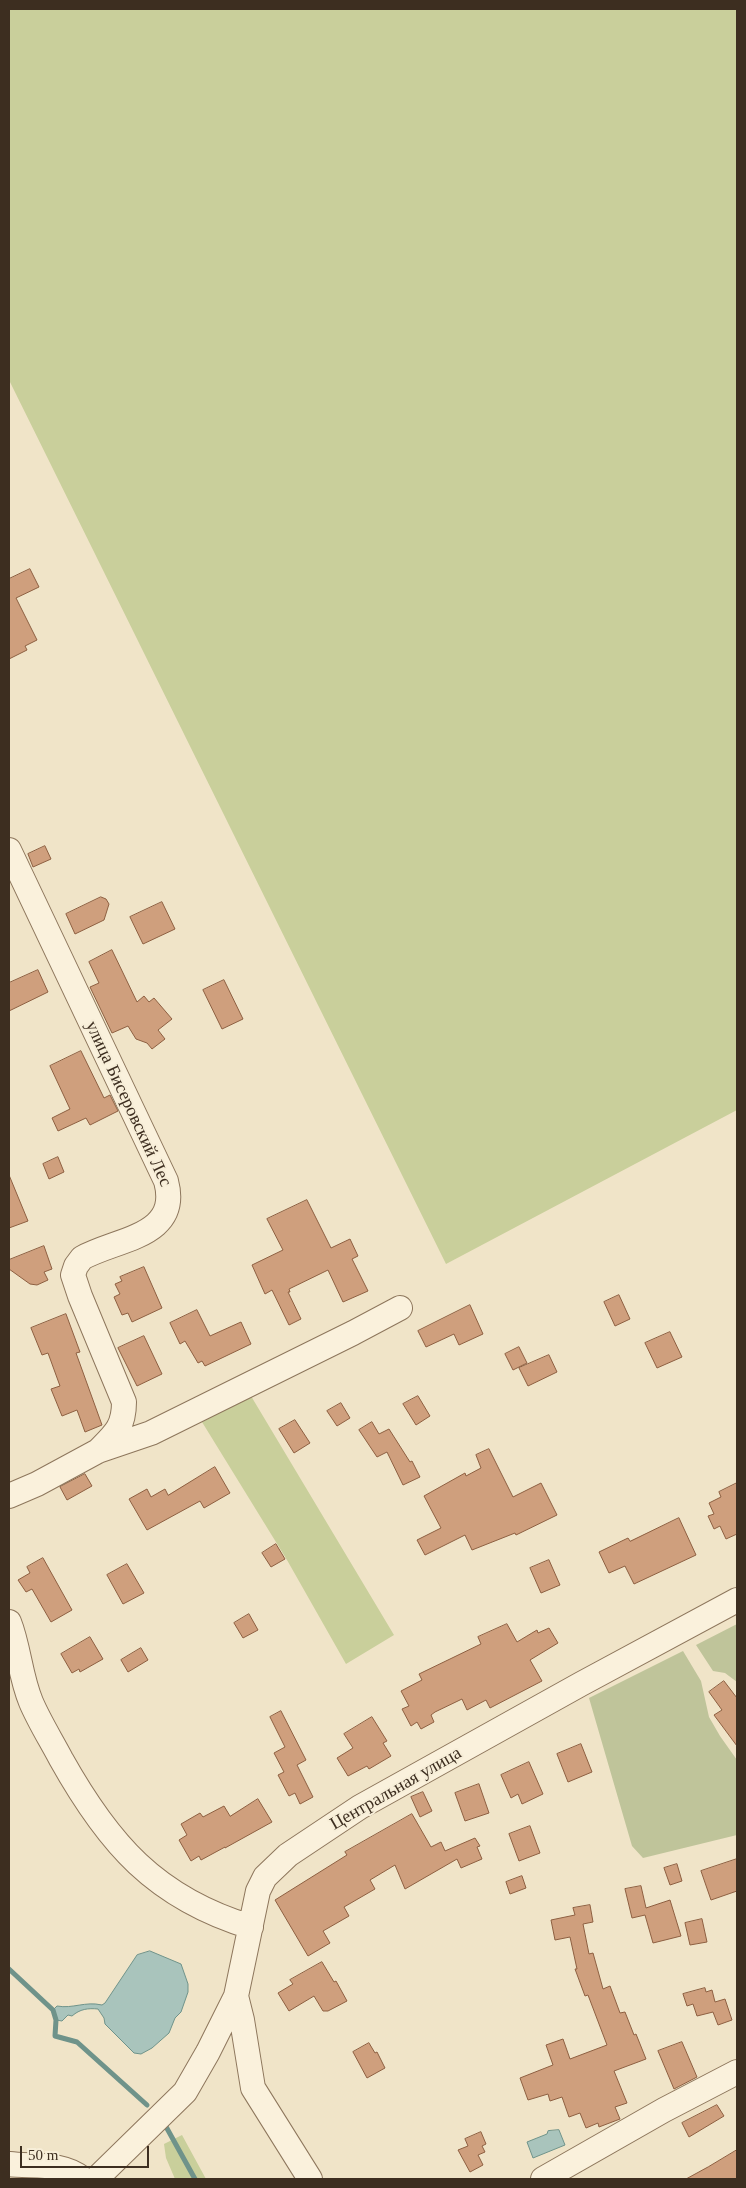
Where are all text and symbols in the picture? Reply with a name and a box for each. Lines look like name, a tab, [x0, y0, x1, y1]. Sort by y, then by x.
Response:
street label: улица Бисеровский Лес	[80, 1018, 176, 1190]
street label: Центральная улица	[327, 1743, 465, 1835]
scale bar	[22, 2136, 151, 2168]
text: 50 m	[28, 2147, 58, 2163]

